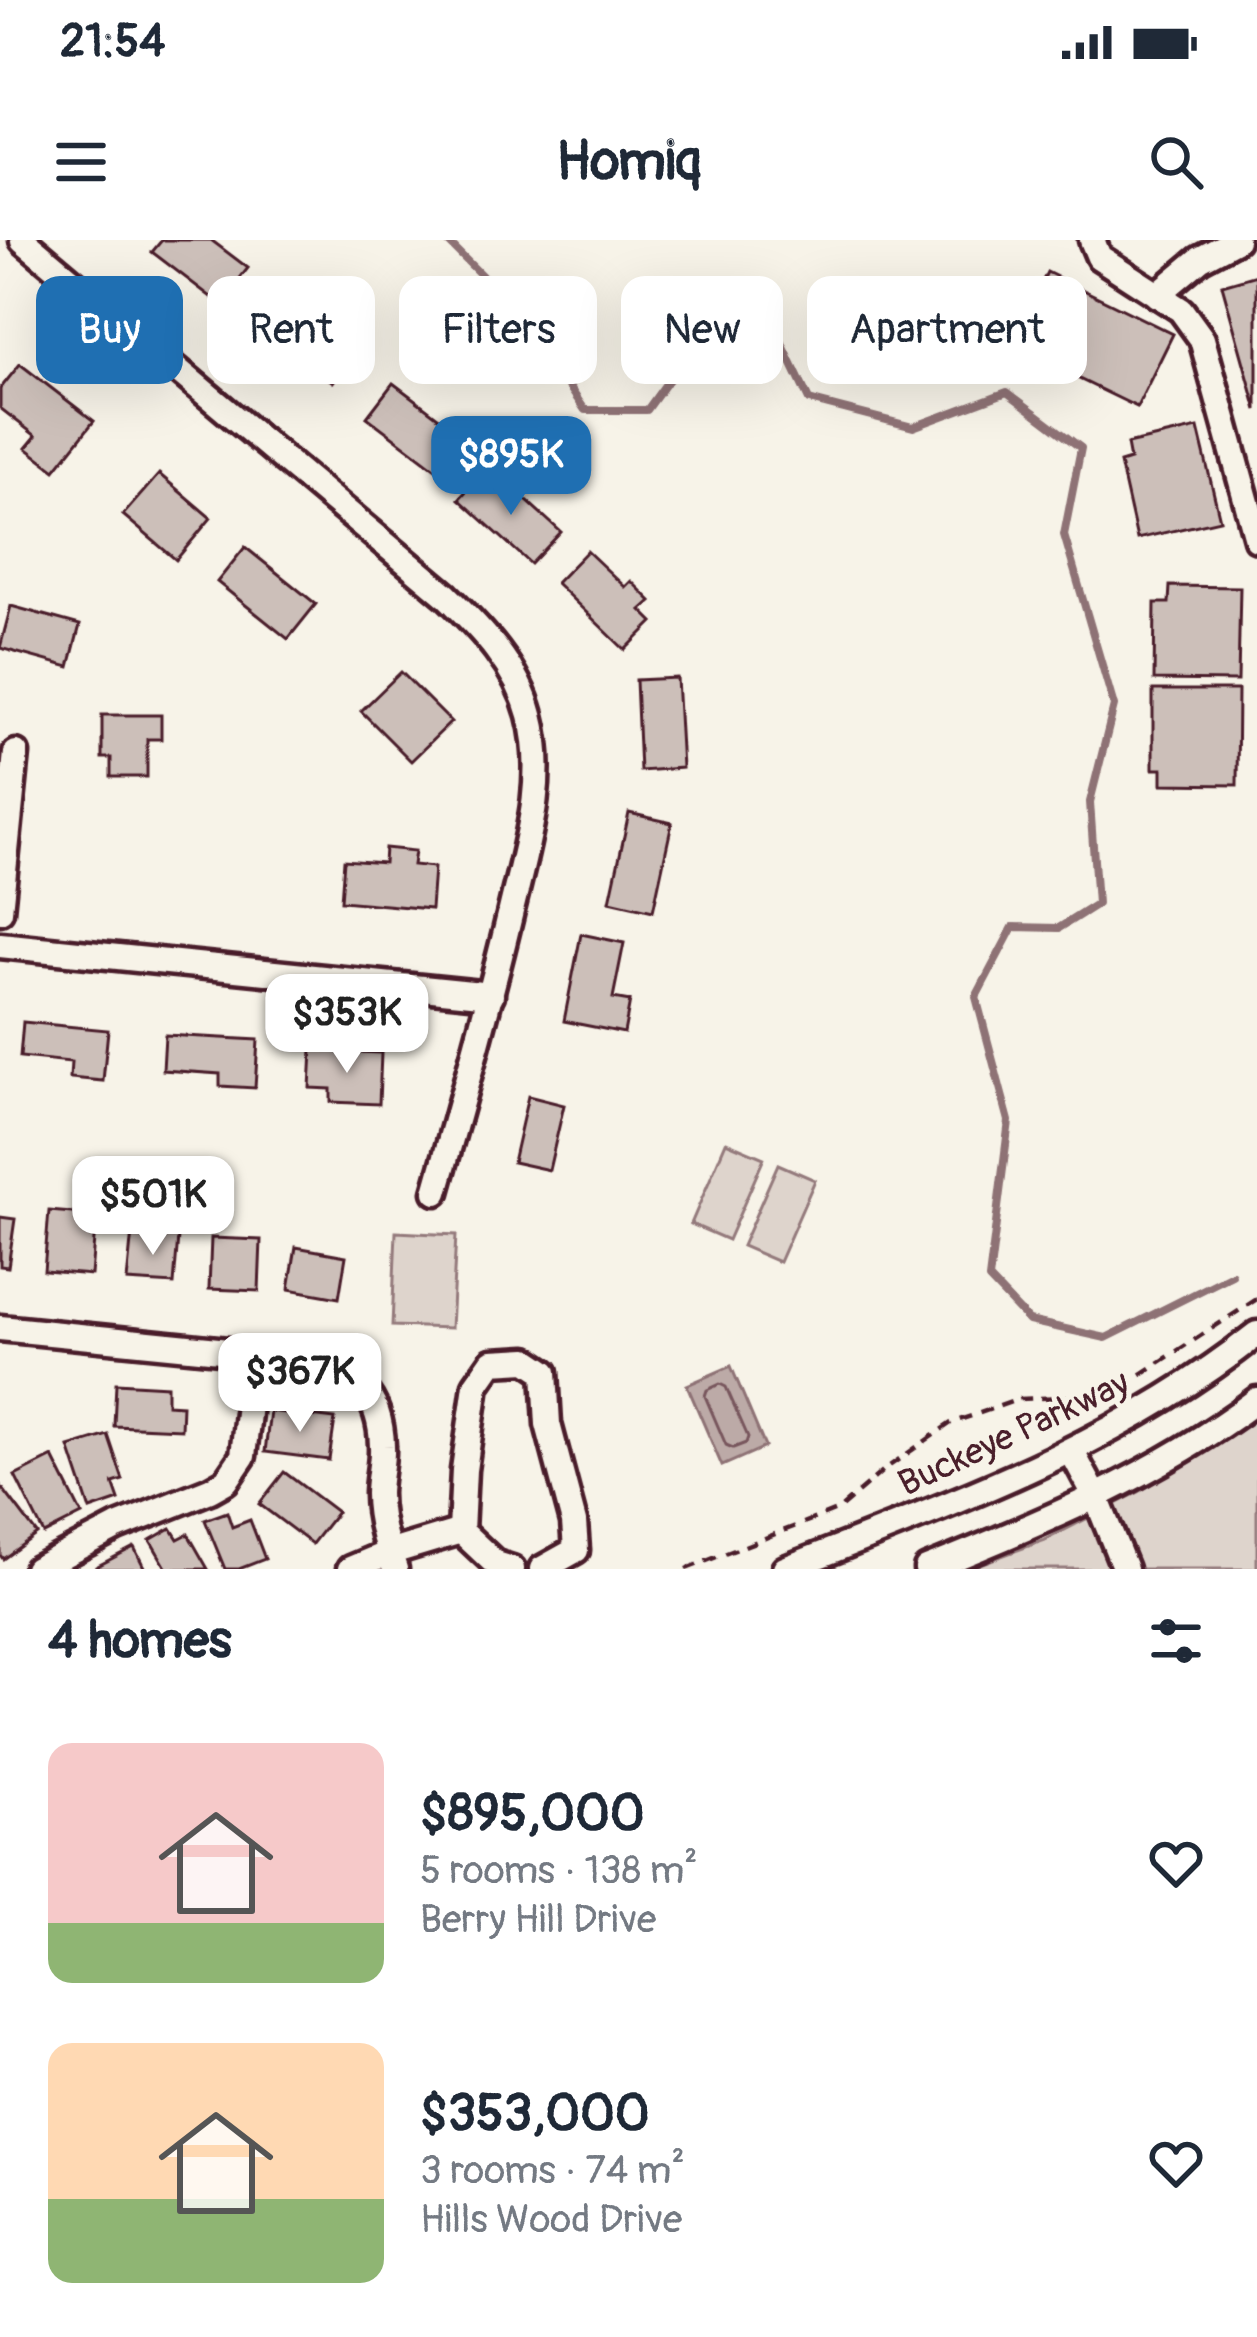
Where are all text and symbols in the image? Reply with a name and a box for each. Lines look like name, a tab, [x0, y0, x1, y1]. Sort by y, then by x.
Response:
text: 21:54	[60, 14, 165, 70]
text: Homiq	[556, 128, 701, 196]
icon: menu	[48, 129, 114, 195]
icon: search	[1143, 129, 1209, 195]
chip: Buy	[36, 276, 183, 384]
chip: Rent	[207, 276, 375, 384]
chip: Filters	[399, 276, 597, 384]
chip: New	[621, 276, 783, 384]
chip: Apartment	[807, 276, 1087, 384]
pin: $895K	[427, 416, 595, 518]
text: $895K	[458, 430, 564, 479]
pin: $353K	[263, 974, 431, 1076]
text: $353K	[292, 988, 402, 1037]
pin: $501K	[69, 1156, 237, 1258]
text: $501K	[99, 1170, 207, 1219]
pin: $367K	[216, 1333, 384, 1435]
text: $367K	[245, 1347, 355, 1396]
street label: Buckeye Parkway	[891, 1360, 1136, 1506]
icon: filters	[1143, 1608, 1209, 1674]
text: 4 homes	[48, 1609, 232, 1673]
text: $895,000	[420, 1782, 645, 1846]
icon: home	[144, 1791, 288, 1935]
icon: heart	[1143, 1830, 1209, 1896]
text: 5 rooms · 138 m²	[420, 1846, 698, 1895]
text: Berry Hill Drive	[420, 1895, 656, 1944]
text: $353,000	[420, 2082, 650, 2146]
icon: home	[144, 2091, 288, 2235]
icon: heart	[1143, 2130, 1209, 2196]
text: 3 rooms · 74 m²	[420, 2146, 685, 2195]
text: Hills Wood Drive	[420, 2195, 682, 2244]

